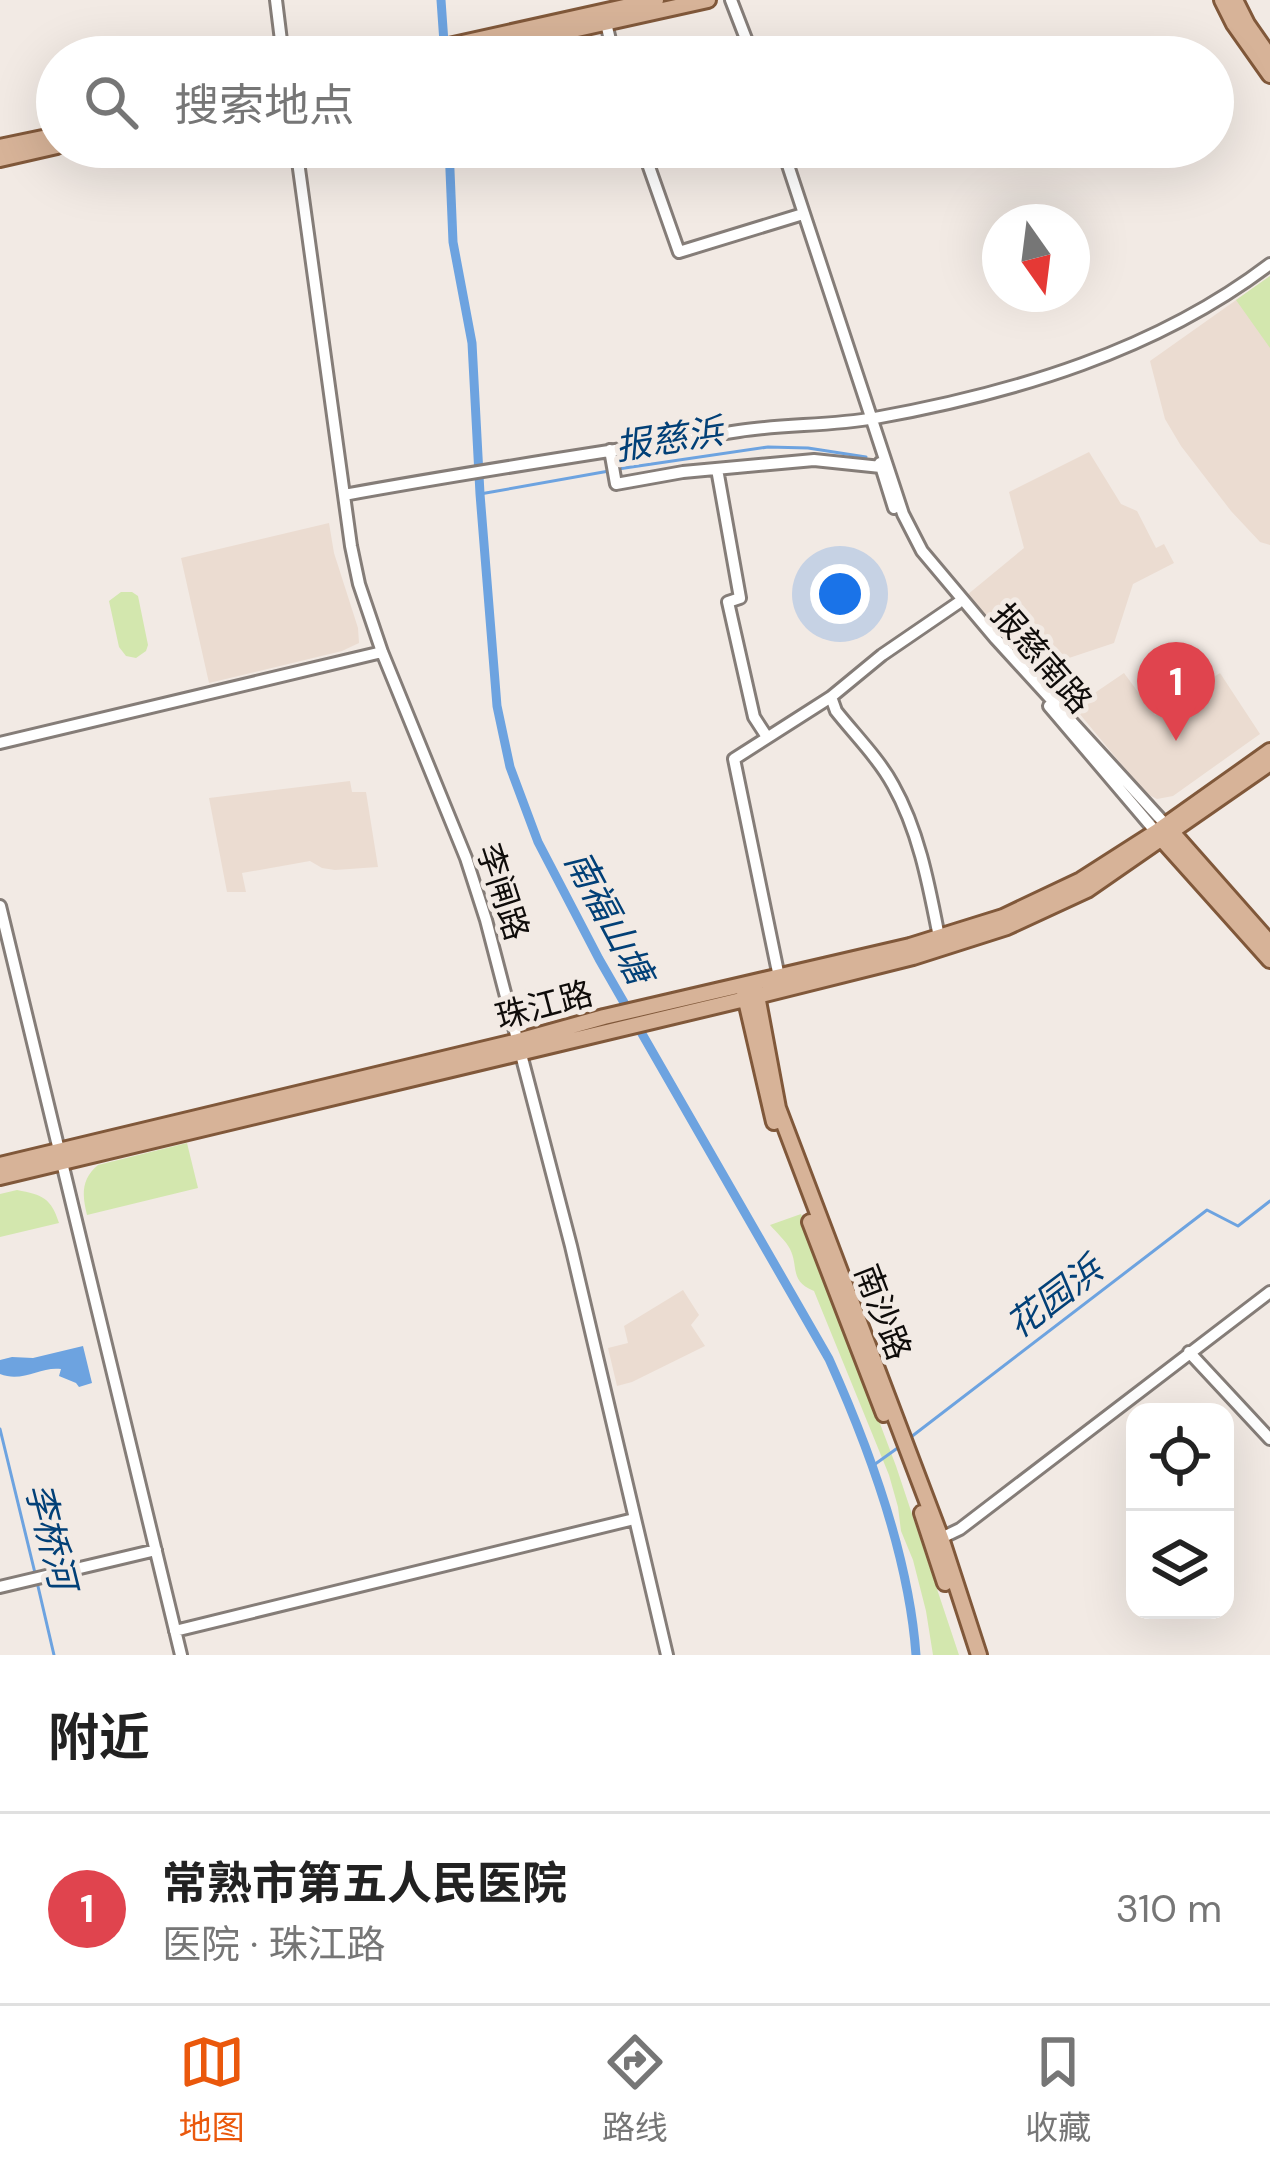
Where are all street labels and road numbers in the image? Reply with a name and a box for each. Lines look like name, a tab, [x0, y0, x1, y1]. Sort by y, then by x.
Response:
street label: 报慈南路	[982, 594, 1102, 722]
street label: 李闸路	[467, 838, 539, 946]
street label: 珠江路	[491, 971, 597, 1039]
street label: 南沙路	[845, 1258, 921, 1366]

